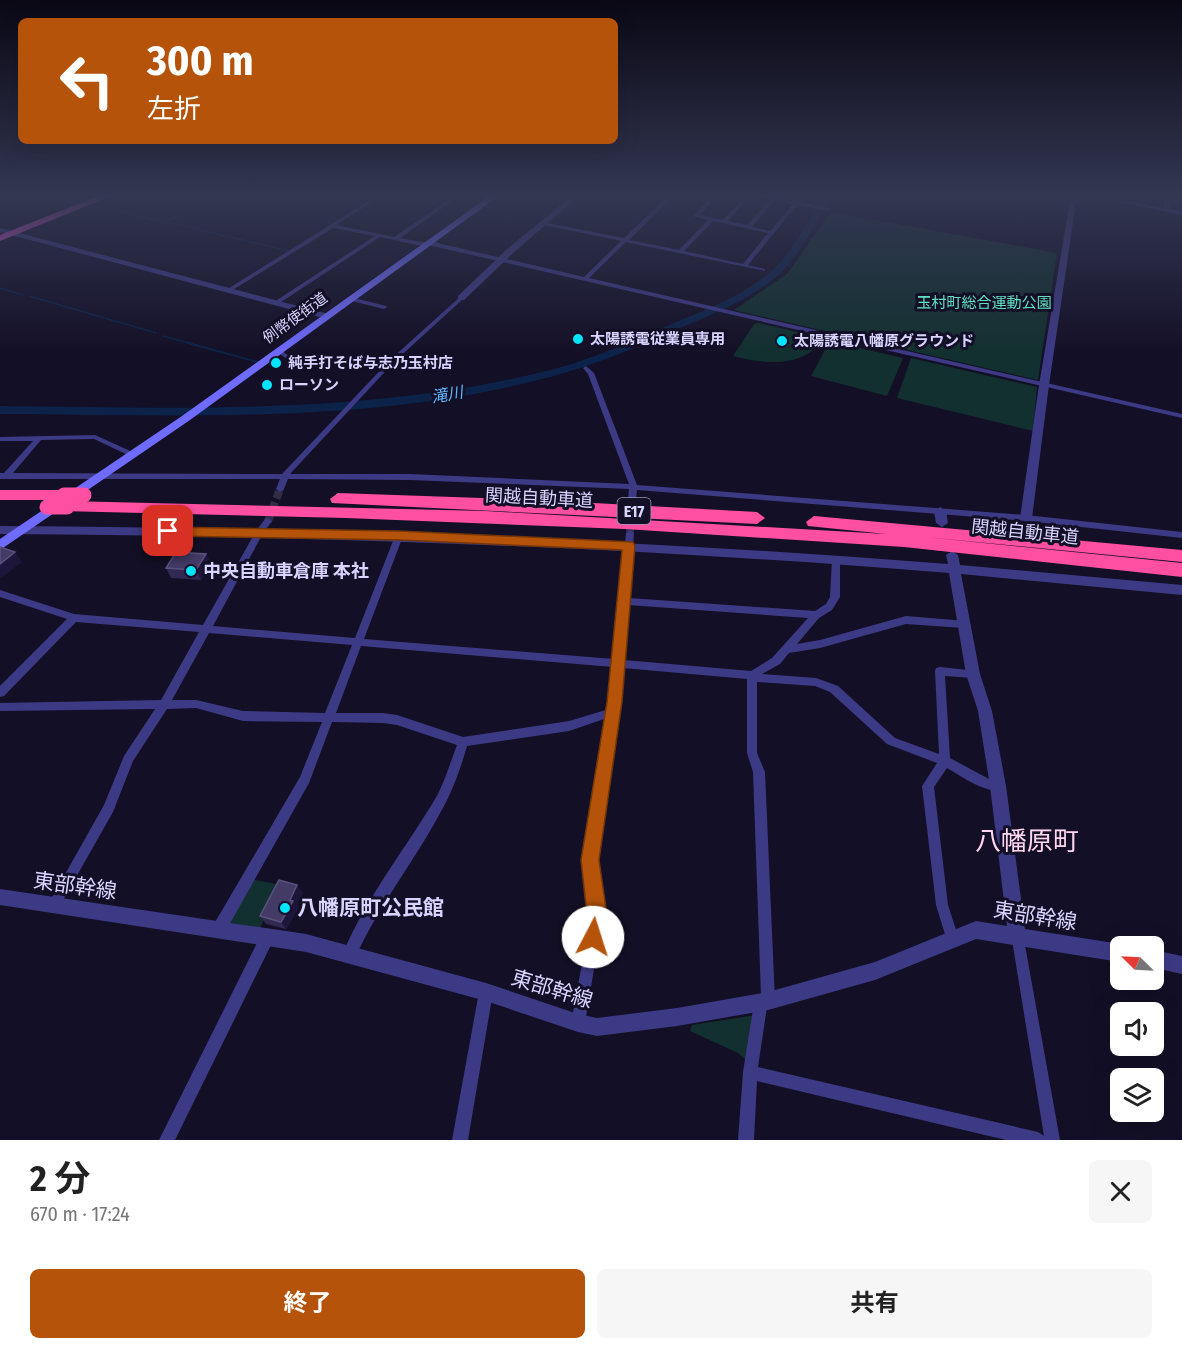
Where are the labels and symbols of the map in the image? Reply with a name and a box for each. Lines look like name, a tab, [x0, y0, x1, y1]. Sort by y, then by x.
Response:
street label: 例幣使街道	[259, 289, 331, 347]
park label: 玉村町総合運動公園	[916, 294, 1052, 312]
place label: 太陽誘電従業員専用	[590, 330, 725, 348]
marker: 太陽誘電従業員専用	[571, 332, 585, 346]
place label: 太陽誘電八幡原グラウンド	[794, 332, 974, 350]
marker: 太陽誘電八幡原グラウンド	[775, 334, 789, 348]
place label: 純手打そば与志乃玉村店	[288, 354, 453, 372]
marker: 純手打そば与志乃玉村店	[269, 356, 283, 370]
place label: ローソン	[279, 376, 339, 394]
marker: ローソン	[260, 378, 274, 392]
water label: 滝川	[430, 382, 466, 407]
street label: 関越自動車道	[484, 484, 594, 512]
road number: E17	[618, 498, 650, 524]
pin	[142, 505, 193, 556]
street label: 関越自動車道	[970, 515, 1080, 549]
place label: 中央自動車倉庫 本社	[203, 560, 369, 582]
marker: 中央自動車倉庫 本社	[184, 564, 198, 578]
district label: 八幡原町	[975, 826, 1079, 857]
street label: 東部幹線	[32, 867, 118, 905]
place label: 八幡原町公民館	[297, 895, 444, 921]
street label: 東部幹線	[991, 897, 1079, 935]
marker: 八幡原町公民館	[278, 901, 292, 915]
position arrow	[561, 905, 625, 969]
north arrow	[1110, 936, 1164, 990]
street label: 東部幹線	[508, 964, 596, 1014]

